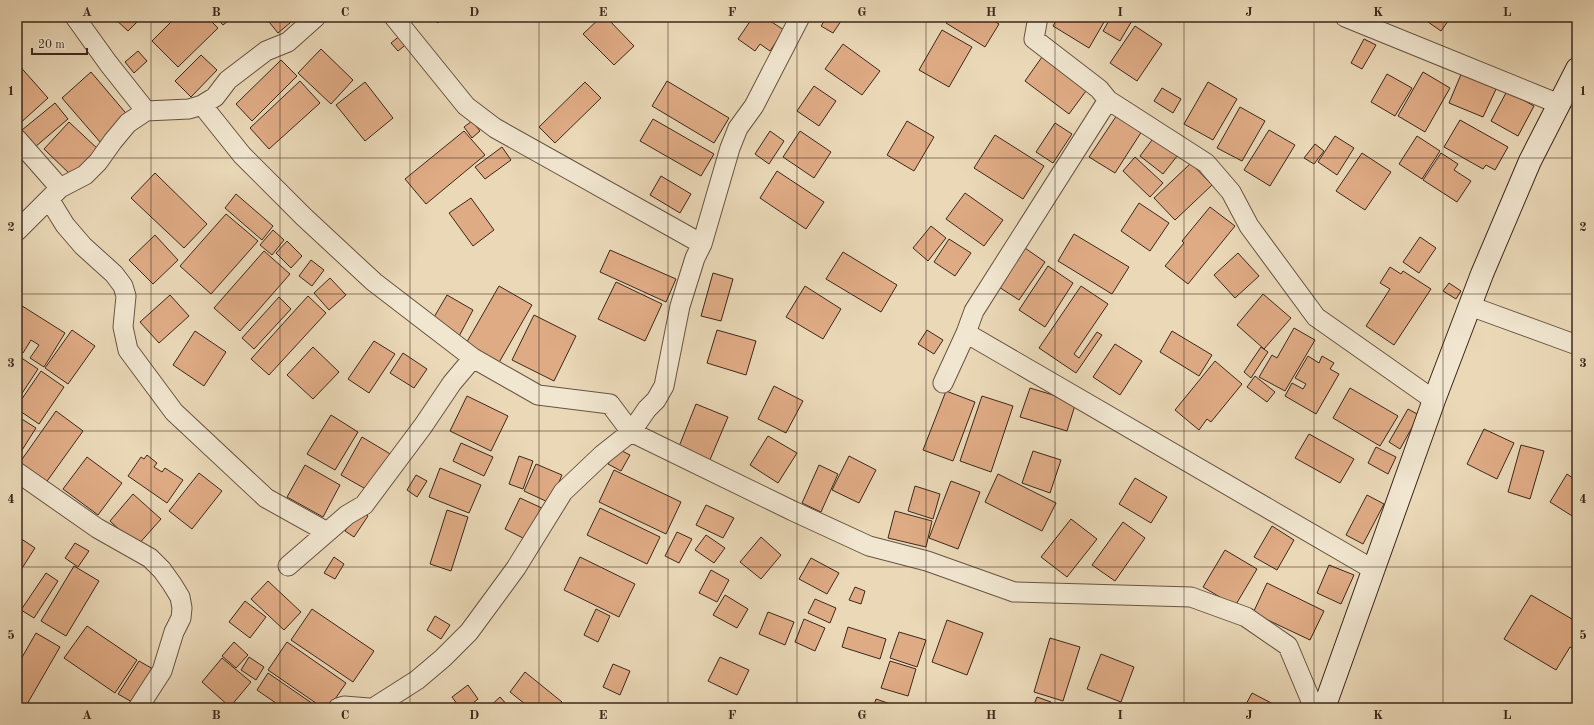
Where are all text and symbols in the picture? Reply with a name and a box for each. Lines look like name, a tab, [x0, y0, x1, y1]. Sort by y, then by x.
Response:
text: A	[82, 6, 92, 19]
text: B	[211, 6, 221, 19]
text: C	[341, 6, 349, 19]
text: D	[469, 6, 479, 19]
text: E	[599, 6, 608, 19]
text: F	[728, 6, 737, 19]
text: G	[857, 6, 867, 19]
text: H	[986, 6, 997, 19]
text: I	[1117, 6, 1123, 19]
text: J	[1245, 6, 1253, 19]
text: K	[1373, 6, 1383, 19]
text: L	[1503, 6, 1512, 19]
scale bar	[32, 30, 87, 56]
text: 20 m	[38, 39, 65, 51]
text: 1	[7, 85, 15, 98]
text: 1	[1579, 85, 1587, 98]
text: 2	[7, 221, 15, 234]
text: 2	[1579, 221, 1587, 234]
text: 3	[7, 357, 15, 370]
text: 3	[1579, 357, 1587, 370]
text: 4	[7, 493, 15, 506]
text: 4	[1579, 493, 1587, 506]
text: 5	[7, 629, 15, 642]
text: 5	[1579, 629, 1587, 642]
text: A	[82, 709, 92, 722]
text: B	[211, 709, 221, 722]
text: C	[341, 709, 349, 722]
text: D	[469, 709, 479, 722]
text: E	[599, 709, 608, 722]
text: F	[728, 709, 737, 722]
text: G	[857, 709, 867, 722]
text: H	[986, 709, 997, 722]
text: I	[1117, 709, 1123, 722]
text: J	[1245, 709, 1253, 722]
text: K	[1373, 709, 1383, 722]
text: L	[1503, 709, 1512, 722]

